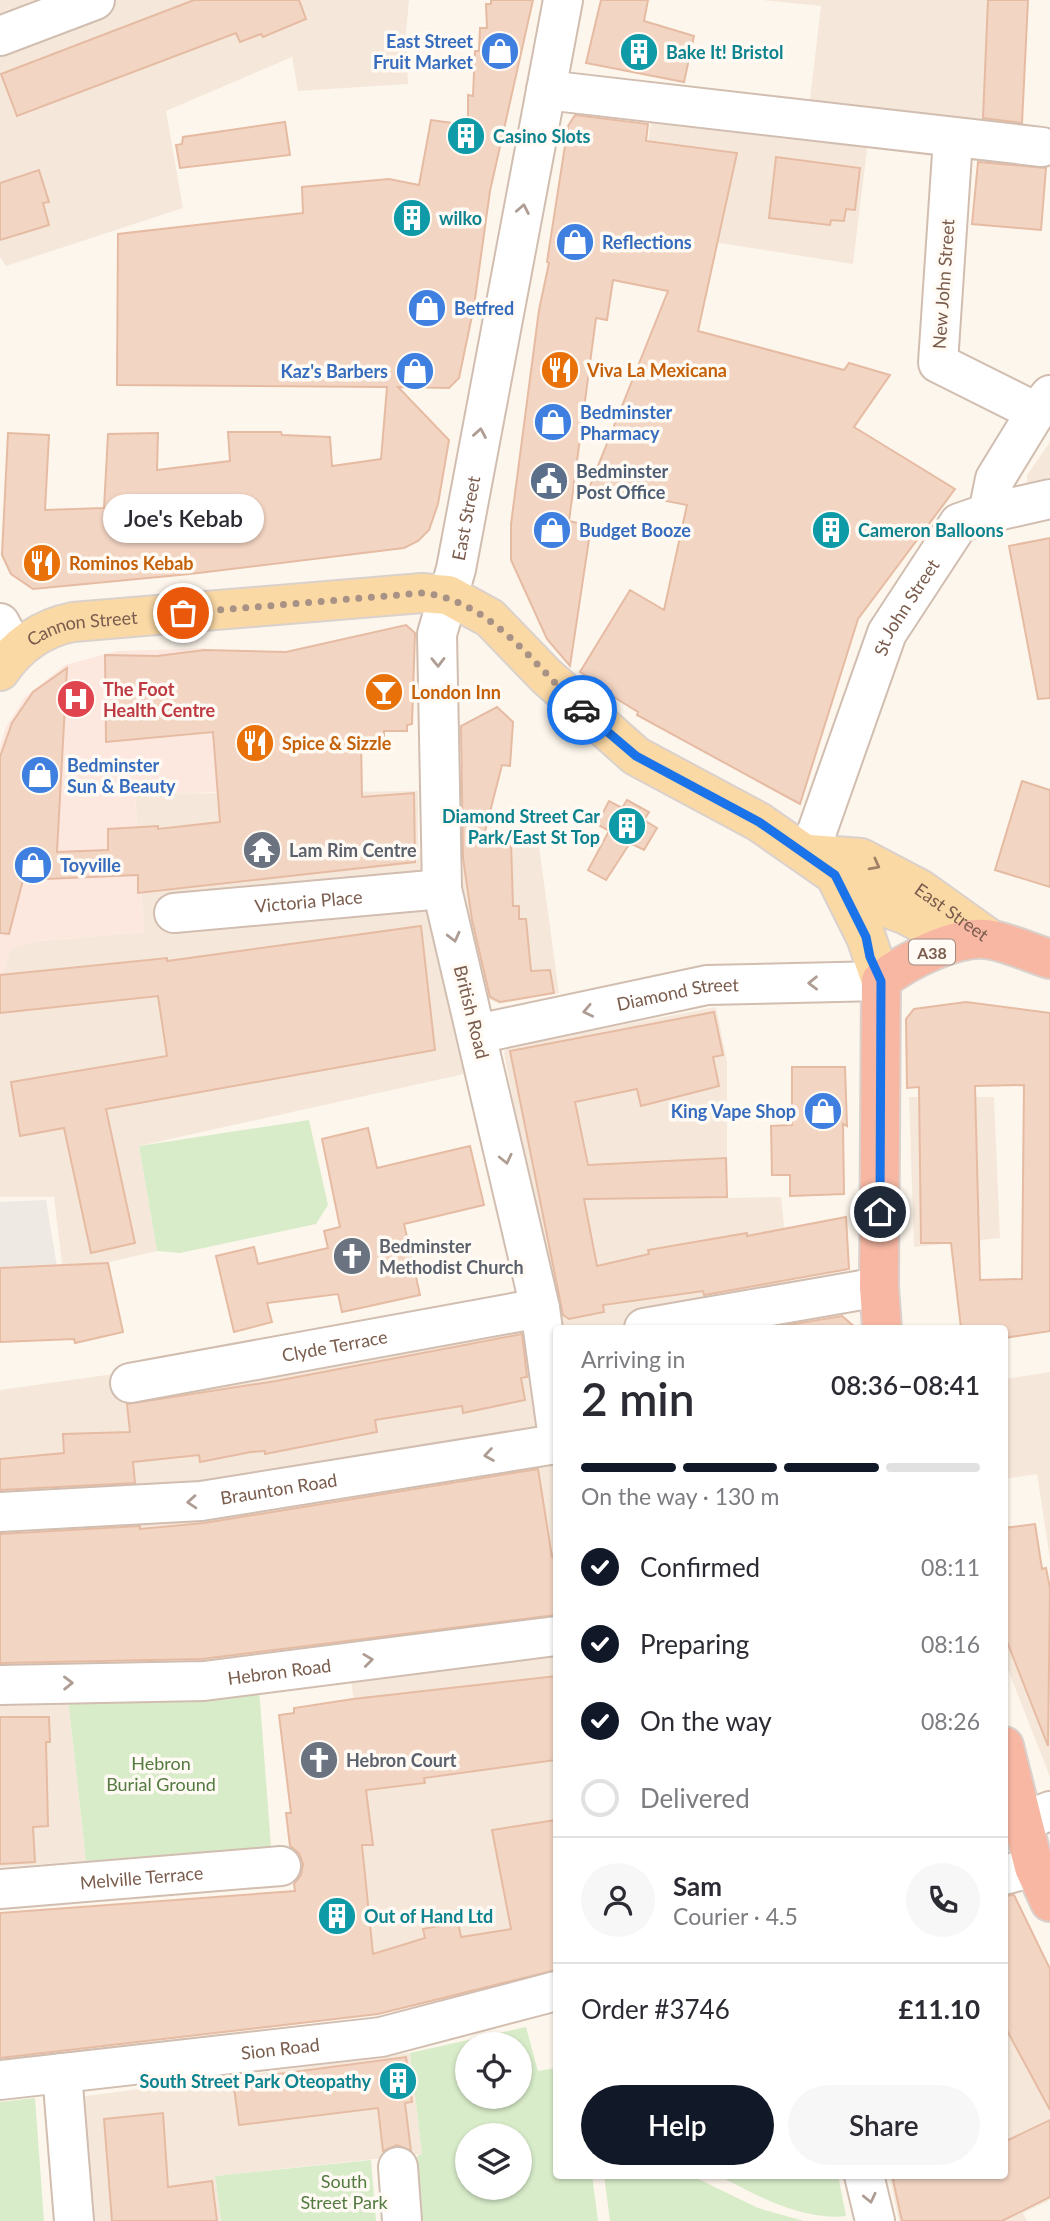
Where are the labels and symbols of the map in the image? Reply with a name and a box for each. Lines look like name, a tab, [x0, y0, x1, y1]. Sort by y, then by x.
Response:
place label: East Street Fruit Market	[373, 30, 473, 73]
shop icon: East Street Fruit Market	[479, 30, 521, 72]
building icon: Bake It! Bristol	[618, 31, 660, 73]
place label: Bake It! Bristol	[666, 41, 784, 63]
building icon: Casino Slots	[445, 115, 487, 157]
place label: Casino Slots	[493, 125, 590, 147]
building icon: wilko	[391, 197, 433, 239]
one-way arrow	[515, 203, 530, 215]
place label: wilko	[439, 207, 482, 229]
street label: New John Street	[927, 218, 959, 350]
shop icon: Reflections	[554, 221, 596, 263]
place label: Reflections	[602, 231, 692, 253]
shop icon: Betfred	[406, 287, 448, 329]
place label: Betfred	[454, 297, 514, 319]
restaurant icon: Viva La Mexicana	[539, 349, 581, 391]
shop icon: Kaz's Barbers	[394, 350, 436, 392]
place label: Viva La Mexicana	[586, 359, 727, 381]
place label: Kaz's Barbers	[280, 360, 388, 382]
shop icon: Bedminster Pharmacy	[532, 401, 574, 443]
place label: Bedminster Pharmacy	[580, 401, 673, 444]
one-way arrow	[472, 427, 487, 439]
public building icon: Bedminster Post Office	[528, 460, 570, 502]
place label: Bedminster Post Office	[576, 460, 669, 503]
street label: East Street	[447, 473, 484, 562]
callout: Joe's Kebab	[102, 494, 264, 543]
shop icon: Budget Booze	[531, 509, 573, 551]
building icon: Cameron Balloons	[810, 509, 852, 551]
place label: Budget Booze	[579, 519, 691, 541]
place label: Cameron Balloons	[858, 519, 1004, 541]
restaurant icon: Rominos Kebab	[21, 542, 63, 584]
place label: Rominos Kebab	[69, 552, 194, 574]
street label: St John Street	[869, 554, 944, 658]
pin	[153, 583, 213, 643]
street label: Cannon Street	[22, 606, 139, 650]
one-way arrow	[430, 657, 445, 668]
bar icon: London Inn	[363, 671, 405, 713]
courier	[547, 675, 617, 745]
hospital icon: The Foot Health Centre	[55, 678, 97, 720]
place label: The Foot Health Centre	[103, 678, 216, 721]
place label: London Inn	[411, 681, 501, 703]
restaurant icon: Spice & Sizzle	[234, 722, 276, 764]
place label: Spice & Sizzle	[282, 732, 392, 754]
shop icon: Bedminster Sun & Beauty	[19, 754, 61, 796]
place label: Bedminster Sun & Beauty	[67, 754, 176, 797]
place label: Diamond Street Car Park/East St Top	[442, 805, 600, 848]
building icon: Diamond Street Car Park/East St Top	[606, 805, 648, 847]
temple icon: Lam Rim Centre	[241, 829, 283, 871]
place label: Lam Rim Centre	[289, 839, 417, 861]
shop icon: Toyville	[12, 844, 54, 886]
place label: Toyville	[60, 854, 121, 876]
one-way arrow	[868, 857, 880, 871]
street label: East Street	[911, 878, 994, 946]
street label: Victoria Place	[254, 885, 363, 917]
one-way arrow	[446, 931, 460, 943]
road number: A38	[909, 940, 955, 964]
street label: British Road	[450, 963, 494, 1061]
street label: Diamond Street	[615, 973, 740, 1015]
one-way arrow	[807, 975, 818, 990]
one-way arrow	[582, 1002, 594, 1017]
shop icon: King Vape Shop	[802, 1090, 844, 1132]
place label: King Vape Shop	[671, 1100, 796, 1122]
one-way arrow	[498, 1153, 512, 1165]
pin	[850, 1182, 910, 1242]
church icon: Bedminster Methodist Church	[331, 1235, 373, 1277]
place label: Bedminster Methodist Church	[379, 1235, 524, 1278]
street label: Clyde Terrace	[280, 1325, 389, 1366]
one-way arrow	[483, 1447, 495, 1462]
street label: Braunton Road	[219, 1468, 339, 1509]
one-way arrow	[186, 1494, 197, 1509]
one-way arrow	[362, 1653, 374, 1668]
street label: Hebron Road	[226, 1654, 332, 1689]
one-way arrow	[63, 1676, 74, 1691]
church icon: Hebron Court	[298, 1739, 340, 1781]
place label: Hebron Court	[346, 1749, 457, 1771]
park label: Hebron Burial Ground	[106, 1752, 216, 1795]
street label: Melville Terrace	[79, 1861, 204, 1893]
building icon: Out of Hand Ltd	[316, 1895, 358, 1937]
place label: Out of Hand Ltd	[364, 1905, 493, 1927]
street label: Sion Road	[240, 2033, 321, 2064]
building icon: South Street Park Oteopathy	[377, 2060, 419, 2102]
place label: South Street Park Oteopathy	[139, 2070, 372, 2092]
park label: South Street Park	[300, 2170, 388, 2213]
one-way arrow	[861, 2192, 876, 2204]

